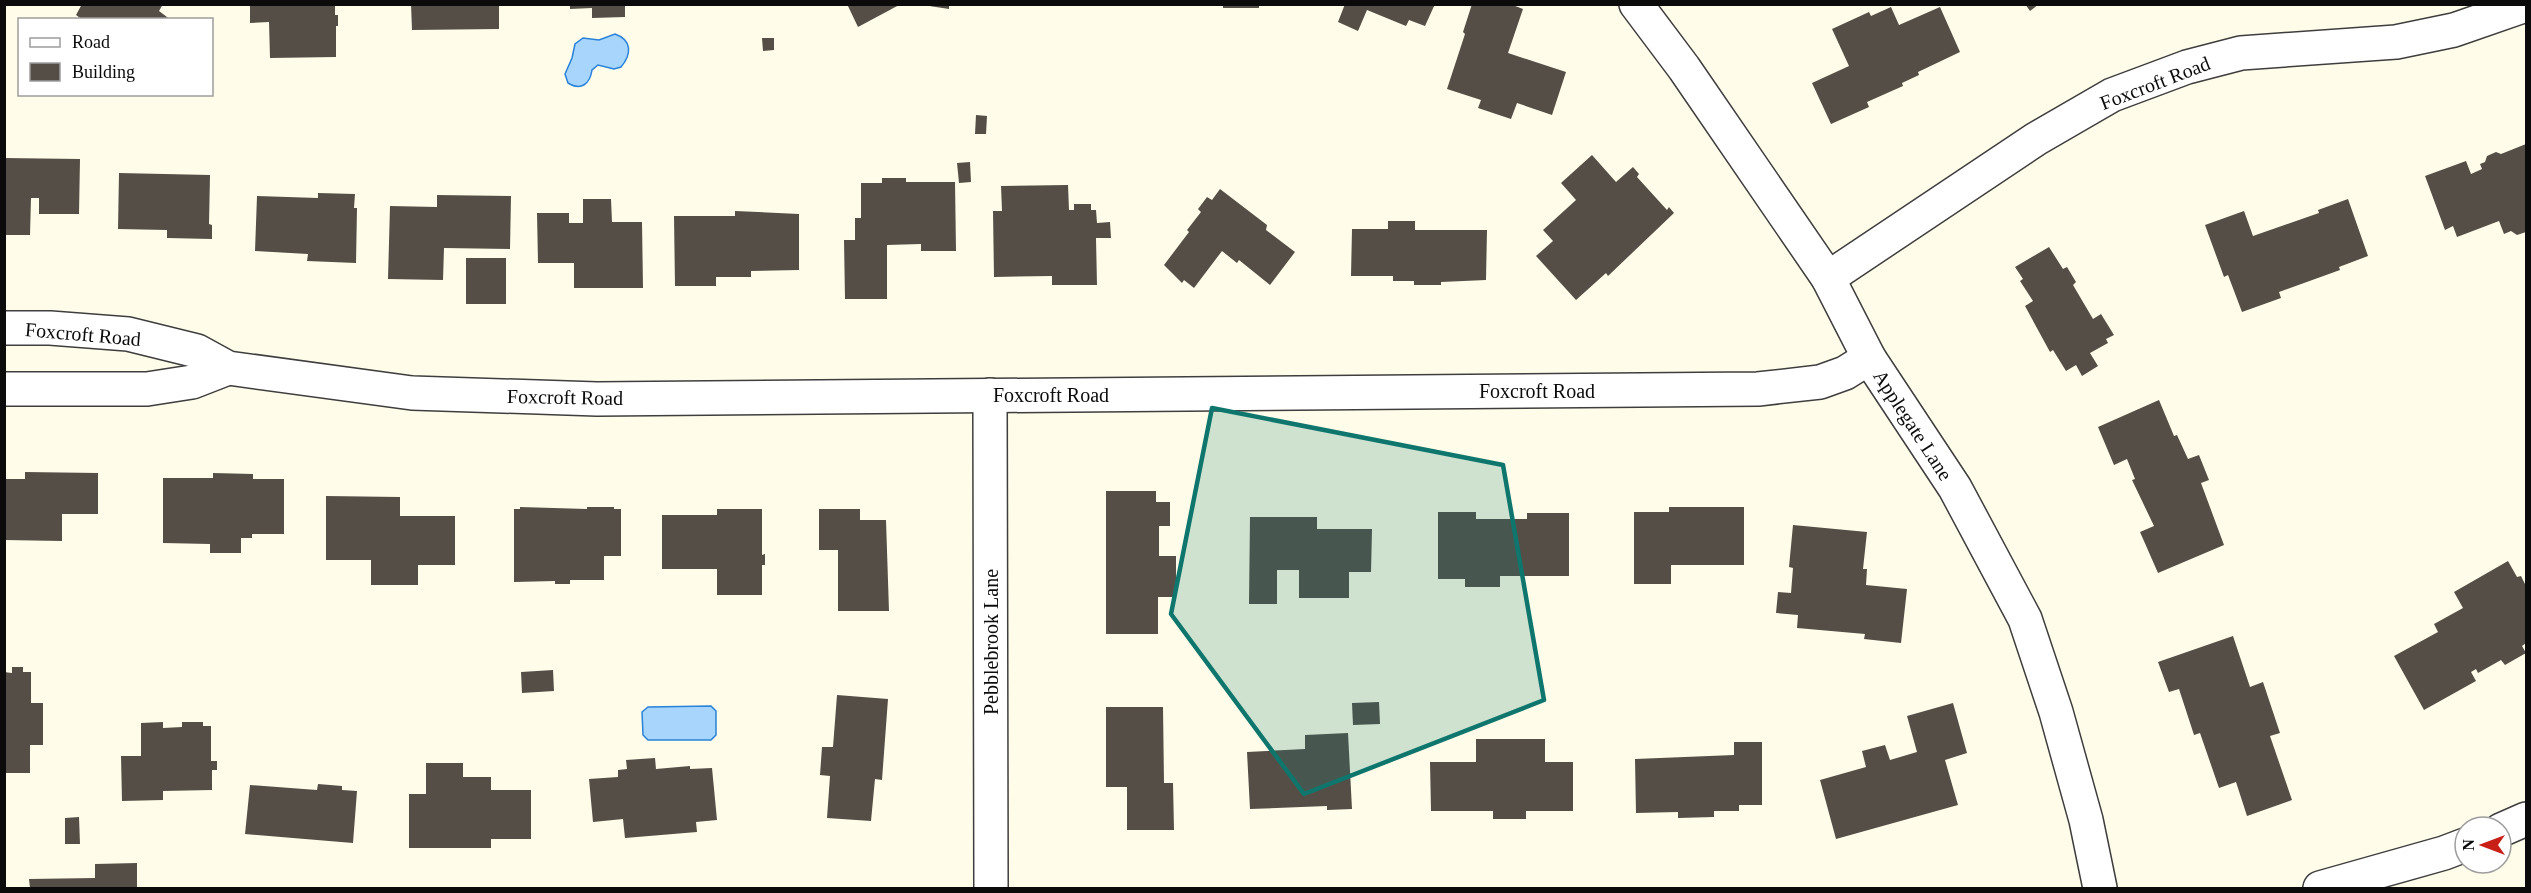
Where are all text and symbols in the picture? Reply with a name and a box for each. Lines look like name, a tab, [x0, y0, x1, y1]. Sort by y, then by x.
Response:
legend	[18, 18, 213, 96]
text: Road	[72, 32, 110, 52]
street label: Foxcroft Road	[2097, 52, 2213, 114]
text: Building	[72, 62, 135, 82]
street label: Foxcroft Road	[24, 318, 142, 350]
street label: Applegate Lane	[1868, 366, 1957, 485]
street label: Foxcroft Road	[1479, 380, 1595, 402]
street label: Foxcroft Road	[993, 384, 1109, 406]
street label: Foxcroft Road	[507, 385, 623, 409]
street label: Pebblebrook Lane	[980, 569, 1002, 715]
north arrow	[2453, 815, 2513, 875]
text: N	[2460, 839, 2477, 851]

